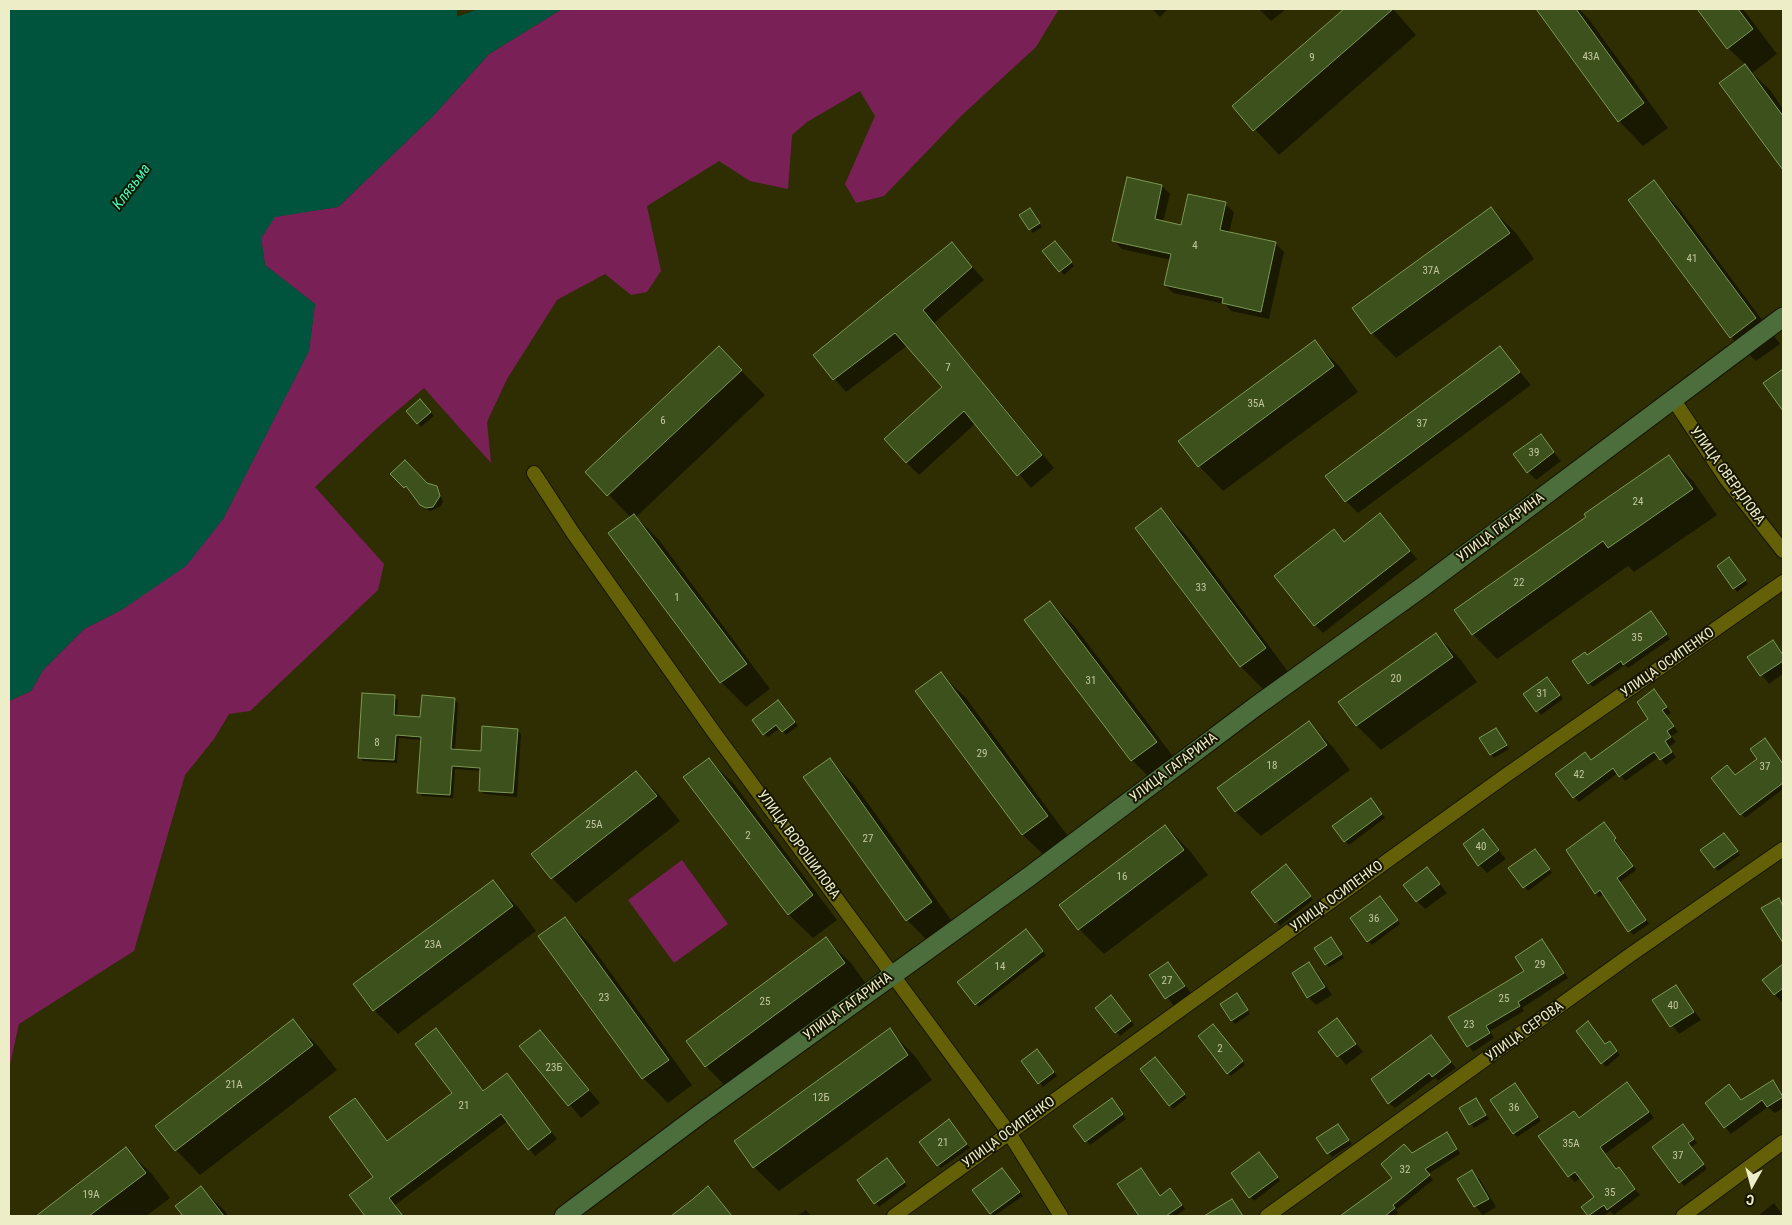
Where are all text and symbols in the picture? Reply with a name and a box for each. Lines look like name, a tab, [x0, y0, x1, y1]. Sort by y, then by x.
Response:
house number: 43А	[1582, 50, 1600, 64]
house number: 9	[1309, 51, 1315, 65]
water label: Клязьма	[109, 161, 155, 213]
house number: 4	[1192, 239, 1198, 253]
house number: 41	[1687, 252, 1697, 266]
house number: 37А	[1422, 264, 1440, 278]
house number: 7	[945, 361, 951, 375]
house number: 35А	[1247, 397, 1265, 411]
house number: 6	[660, 414, 666, 428]
house number: 37	[1417, 417, 1427, 431]
street label: УЛИЦА СВЕРДЛОВА	[1686, 424, 1768, 528]
house number: 39	[1529, 446, 1539, 460]
street label: УЛИЦА ГАГАРИНА	[1454, 490, 1548, 566]
house number: 24	[1633, 495, 1643, 509]
house number: 22	[1514, 576, 1524, 590]
house number: 33	[1196, 581, 1206, 595]
house number: 1	[674, 591, 680, 605]
street label: УЛИЦА ОСИПЕНКО	[1618, 624, 1718, 702]
house number: 35	[1632, 631, 1642, 645]
house number: 20	[1391, 672, 1401, 686]
house number: 31	[1086, 674, 1096, 688]
house number: 31	[1537, 687, 1547, 701]
street label: УЛИЦА ГАГАРИНА	[1127, 730, 1221, 806]
house number: 8	[374, 736, 380, 750]
house number: 29	[977, 747, 987, 761]
house number: 18	[1267, 759, 1277, 773]
house number: 37	[1760, 760, 1770, 774]
house number: 42	[1574, 768, 1584, 782]
street label: УЛИЦА ВОРОШИЛОВА	[753, 787, 843, 903]
house number: 25А	[585, 818, 603, 832]
house number: 2	[745, 829, 751, 843]
house number: 27	[863, 832, 873, 846]
house number: 40	[1476, 840, 1486, 854]
street label: УЛИЦА ОСИПЕНКО	[1287, 858, 1387, 936]
house number: 16	[1117, 870, 1127, 884]
house number: 36	[1369, 912, 1379, 926]
house number: 23А	[424, 938, 442, 952]
house number: 29	[1535, 958, 1545, 972]
house number: 14	[995, 960, 1005, 974]
street label: УЛИЦА ГАГАРИНА	[800, 969, 896, 1045]
house number: 27	[1162, 974, 1172, 988]
house number: 23	[599, 991, 609, 1005]
house number: 25	[1499, 992, 1509, 1006]
house number: 25	[760, 995, 770, 1009]
street label: УЛИЦА СЕРОВА	[1483, 998, 1567, 1066]
house number: 40	[1668, 999, 1678, 1013]
house number: 23	[1464, 1018, 1474, 1032]
house number: 2	[1217, 1042, 1223, 1056]
house number: 23Б	[546, 1061, 562, 1075]
house number: 21А	[225, 1078, 243, 1092]
house number: 12Б	[813, 1091, 829, 1105]
street label: УЛИЦА ОСИПЕНКО	[959, 1094, 1059, 1172]
house number: 21	[459, 1099, 469, 1113]
house number: 36	[1509, 1101, 1519, 1115]
house number: 21	[938, 1136, 948, 1150]
house number: 35А	[1562, 1137, 1580, 1151]
house number: 37	[1673, 1149, 1683, 1163]
north arrow	[1727, 1160, 1777, 1210]
house number: 32	[1400, 1163, 1410, 1177]
house number: 35	[1605, 1186, 1615, 1200]
house number: 19А	[82, 1188, 100, 1202]
text: С	[1745, 1191, 1755, 1208]

